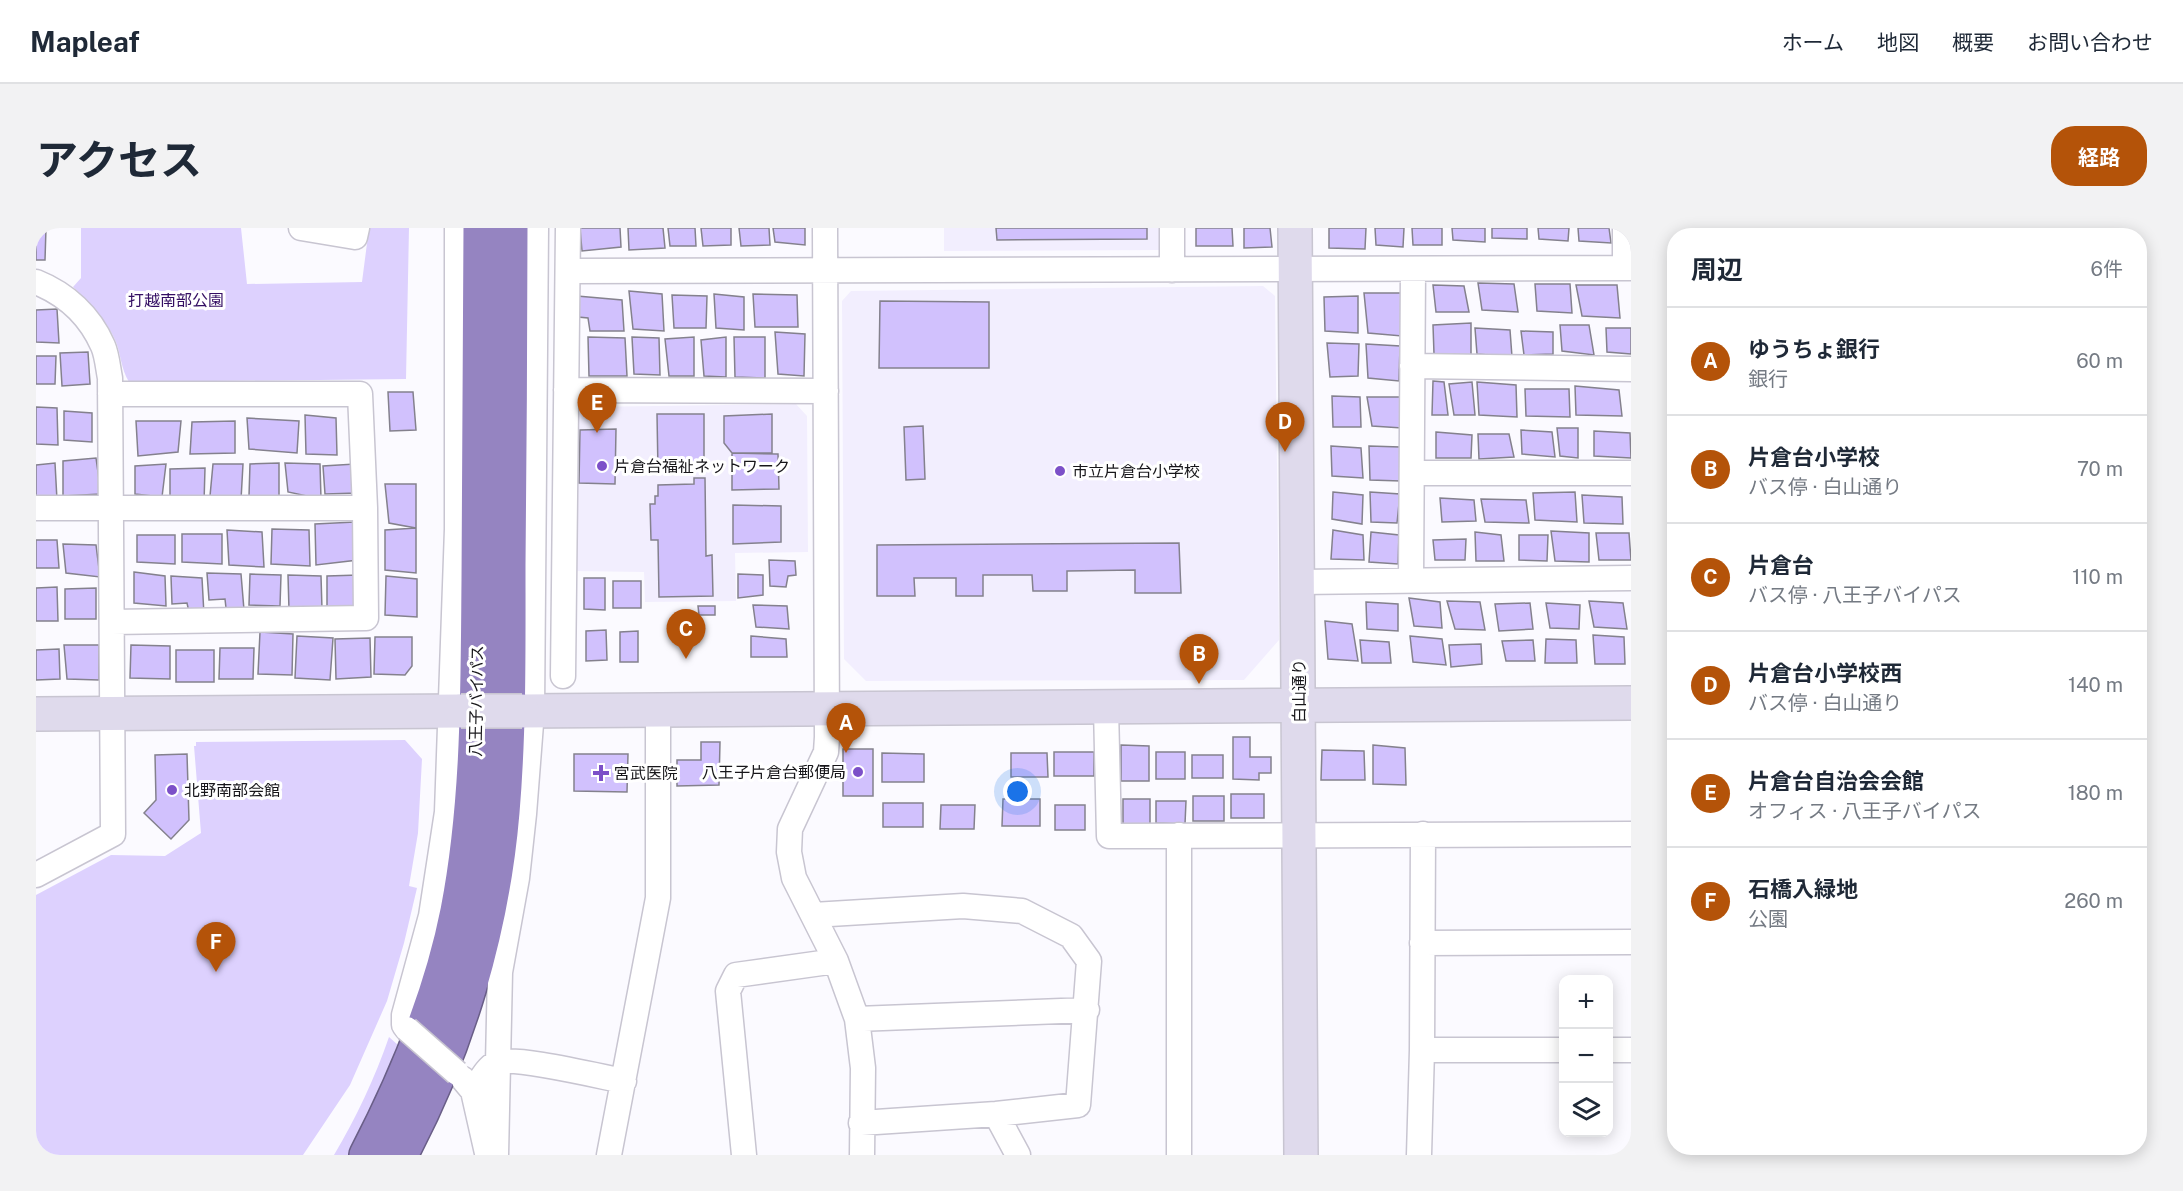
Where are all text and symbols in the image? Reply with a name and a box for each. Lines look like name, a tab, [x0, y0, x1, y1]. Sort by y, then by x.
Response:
text: Mapleaf	[30, 25, 140, 58]
text: ホーム	[1782, 30, 1844, 55]
text: 地図	[1877, 30, 1919, 55]
text: 概要	[1952, 30, 1994, 55]
text: お問い合わせ	[2027, 30, 2153, 55]
button: 経路	[2051, 126, 2147, 186]
text: アクセス	[36, 135, 202, 184]
text: 周辺	[1691, 254, 1743, 285]
text: 6件	[2091, 257, 2123, 281]
park label: 打越南部公園	[128, 291, 224, 310]
text: ゆうちょ銀行	[1748, 336, 1880, 362]
text: A	[1703, 349, 1718, 373]
text: 60 m	[2076, 349, 2123, 373]
text: 銀行	[1748, 367, 1788, 391]
pin: E	[578, 384, 616, 433]
pin: D	[1266, 402, 1304, 452]
text: 片倉台小学校	[1748, 444, 1880, 470]
place label: 片倉台福祉ネットワーク	[614, 457, 790, 476]
text: B	[1704, 457, 1717, 481]
text: 70 m	[2077, 457, 2123, 481]
marker: 片倉台福祉ネットワーク	[595, 459, 609, 473]
place label: 市立片倉台小学校	[1072, 462, 1200, 481]
marker: 市立片倉台小学校	[1053, 464, 1067, 478]
text: バス停 · 白山通り	[1748, 475, 1902, 499]
text: 片倉台	[1748, 552, 1814, 578]
text: C	[1703, 565, 1718, 589]
text: 110 m	[2072, 565, 2123, 589]
text: バス停 · 八王子バイパス	[1748, 583, 1962, 607]
pin: C	[666, 610, 706, 659]
pin: B	[1180, 634, 1218, 684]
street label: 八王子バイパス	[466, 645, 487, 757]
street label: 白山通り	[1290, 659, 1309, 723]
text: 片倉台小学校西	[1748, 660, 1902, 686]
text: D	[1703, 673, 1718, 697]
text: 140 m	[2068, 673, 2123, 697]
text: バス停 · 白山通り	[1748, 691, 1902, 715]
pin: A	[826, 704, 866, 753]
place label: 八王子片倉台郵便局	[702, 763, 846, 782]
marker: 宮武医院	[592, 764, 610, 782]
place label: 宮武医院	[614, 764, 678, 783]
marker: 八王子片倉台郵便局	[851, 765, 865, 779]
text: 片倉台自治会会館	[1748, 768, 1924, 794]
your location	[1003, 777, 1032, 806]
place label: 北野南部会館	[184, 781, 280, 800]
text: E	[1704, 781, 1717, 805]
text: 180 m	[2068, 781, 2123, 805]
marker: 北野南部会館	[165, 783, 179, 797]
text: オフィス · 八王子バイパス	[1748, 799, 1981, 823]
text: 石橋入緑地	[1748, 876, 1858, 902]
text: F	[1704, 889, 1717, 913]
text: 260 m	[2064, 889, 2123, 913]
text: 公園	[1748, 907, 1788, 931]
pin: F	[196, 922, 236, 972]
map controls	[1559, 975, 1613, 1137]
button: +	[1559, 975, 1613, 1029]
button: −	[1559, 1029, 1613, 1083]
button: layers	[1559, 1083, 1613, 1137]

